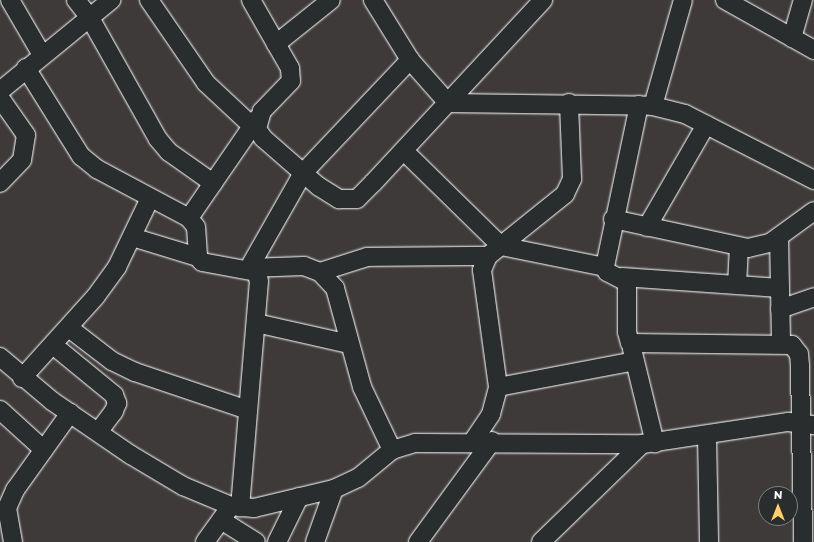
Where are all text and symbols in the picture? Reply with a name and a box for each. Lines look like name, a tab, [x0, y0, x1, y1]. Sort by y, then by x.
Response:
north arrow	[758, 486, 798, 526]
text: N	[774, 486, 782, 503]

